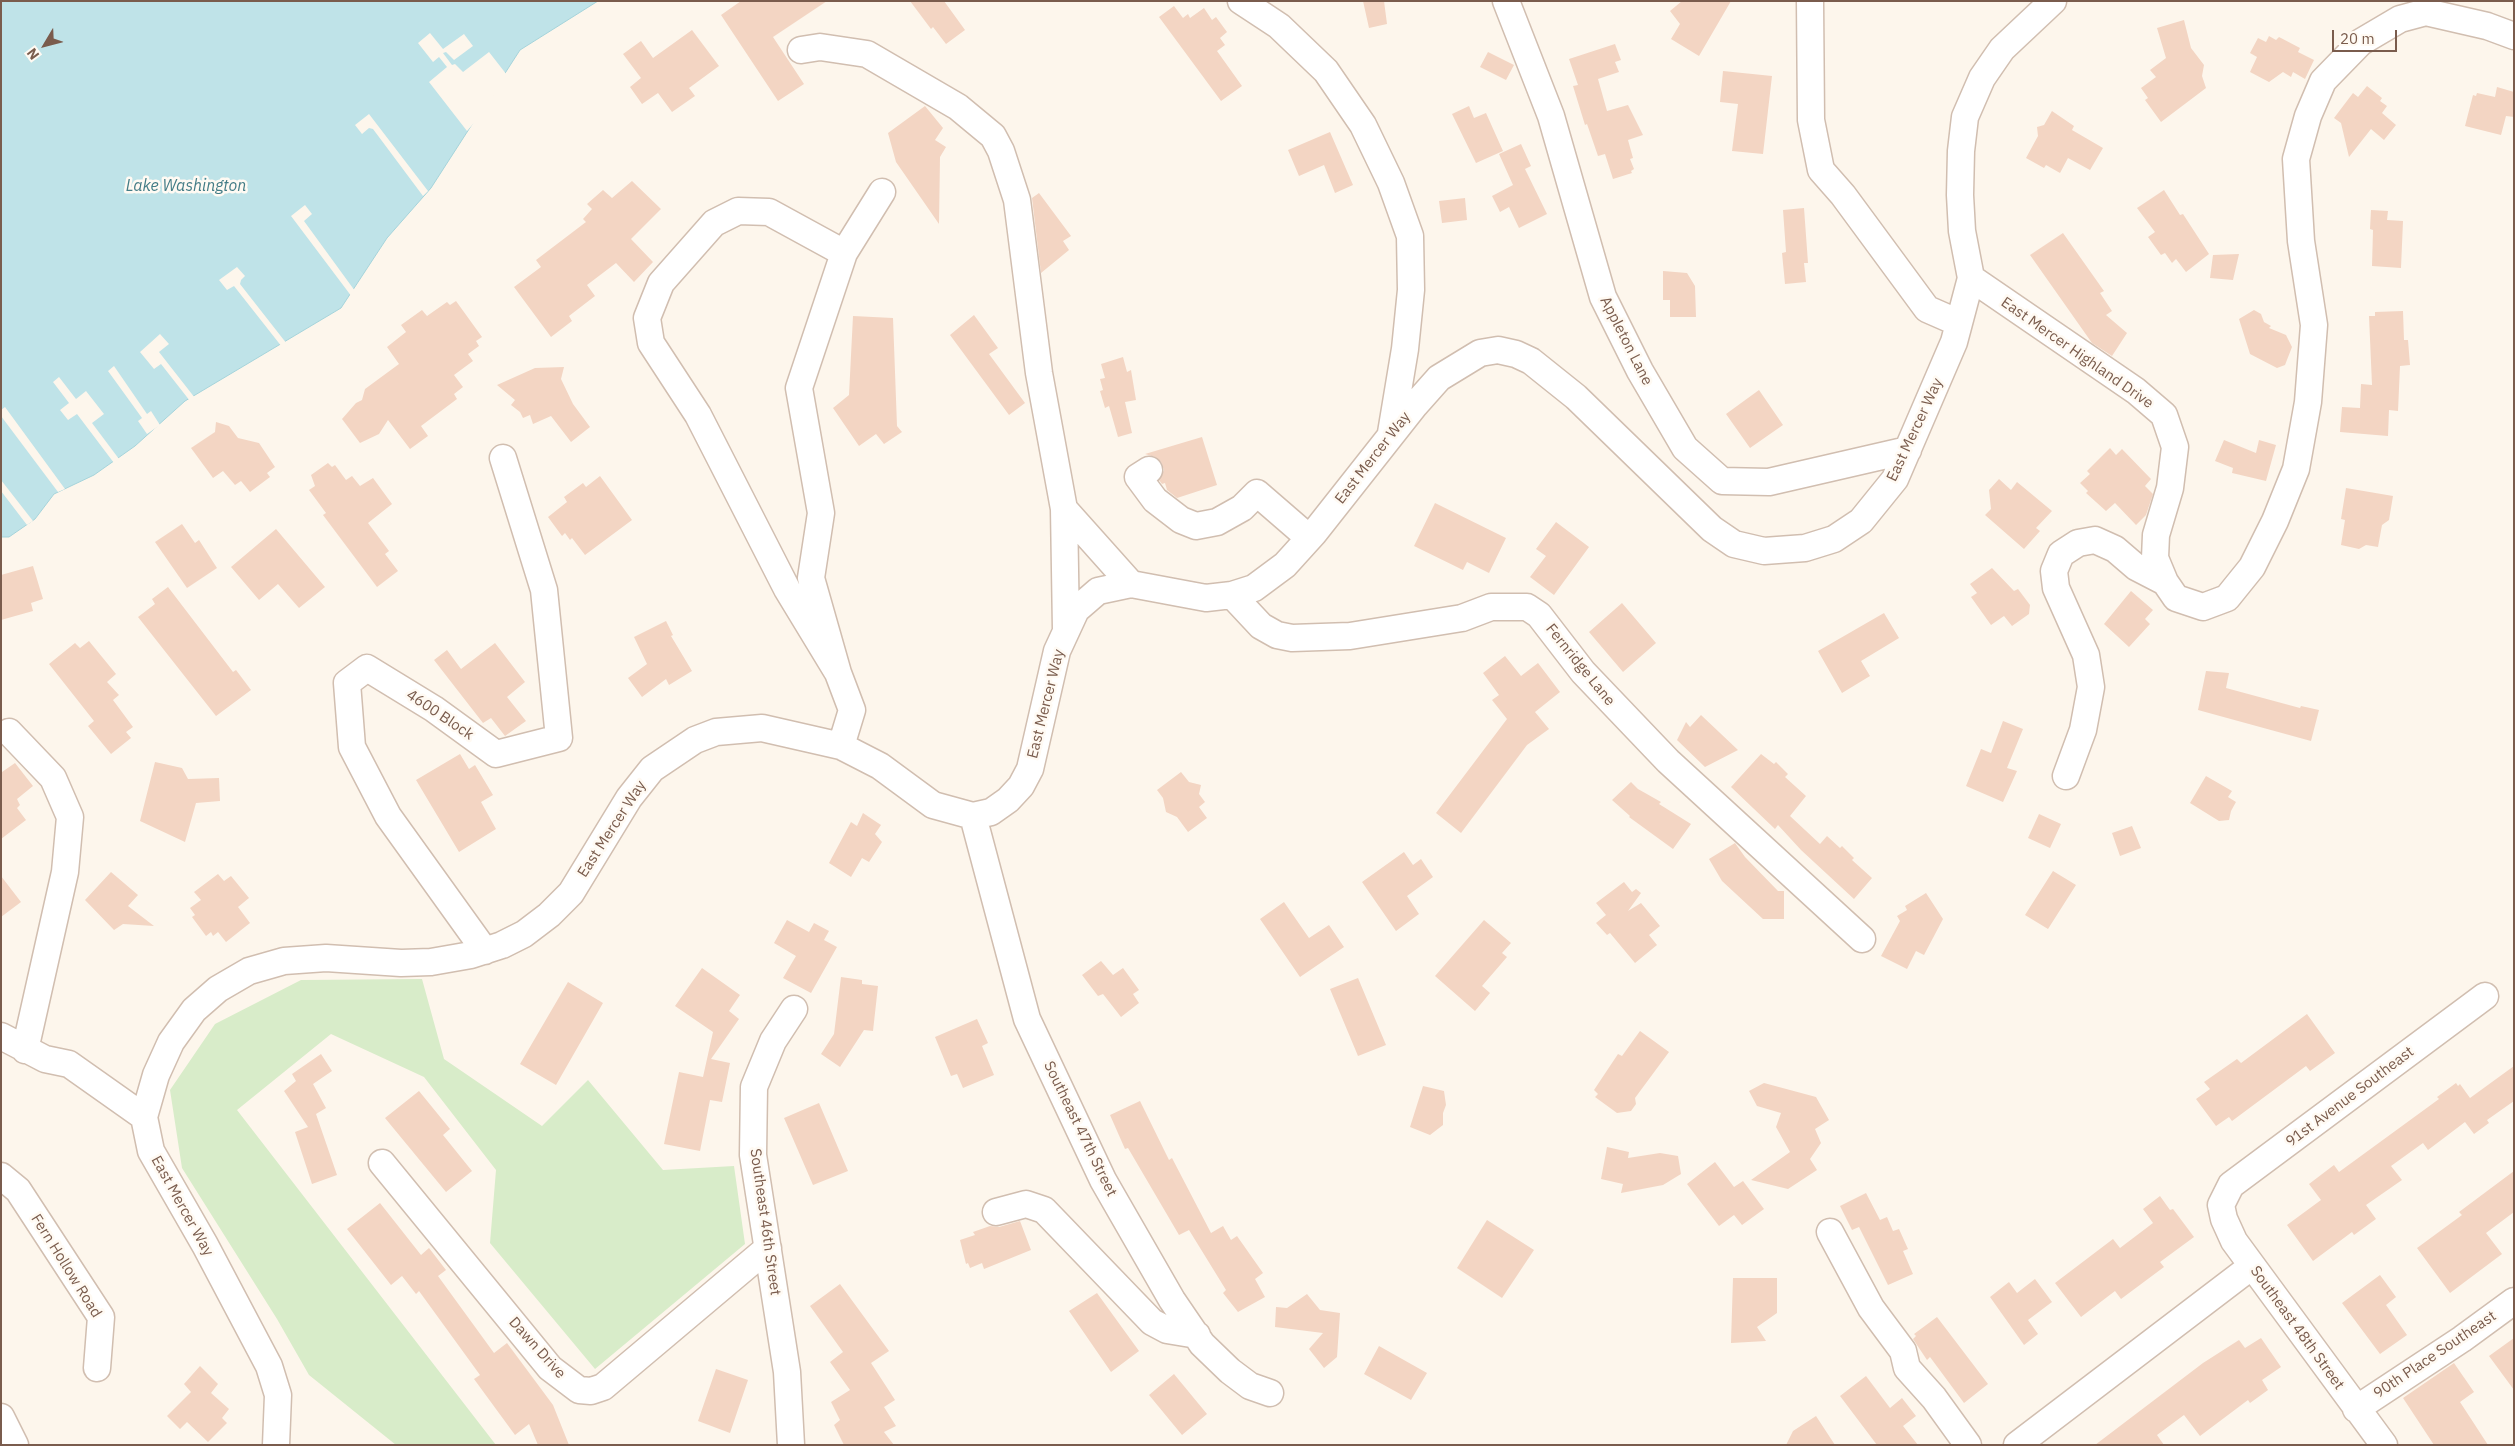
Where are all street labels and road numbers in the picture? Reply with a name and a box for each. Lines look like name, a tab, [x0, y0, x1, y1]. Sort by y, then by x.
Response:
street label: East Mercer Highland Drive	[1997, 293, 2157, 413]
street label: Appleton Lane	[1596, 294, 1656, 388]
street label: East Mercer Way	[1883, 375, 1947, 485]
street label: East Mercer Way	[1331, 408, 1415, 508]
street label: Fernridge Lane	[1542, 620, 1618, 710]
street label: East Mercer Way	[1024, 647, 1068, 761]
street label: 4600 Block	[403, 686, 477, 744]
street label: East Mercer Way	[574, 777, 650, 881]
street label: 91st Avenue Southeast	[2282, 1043, 2418, 1151]
street label: Southeast 47th Street	[1039, 1058, 1121, 1200]
street label: Southeast 46th Street	[746, 1147, 784, 1297]
street label: East Mercer Way	[147, 1153, 217, 1259]
street label: Fern Hollow Road	[27, 1211, 105, 1321]
street label: Southeast 48th Street	[2246, 1263, 2348, 1393]
street label: 90th Place Southeast	[2370, 1307, 2500, 1403]
street label: Dawn Drive	[505, 1314, 569, 1382]

